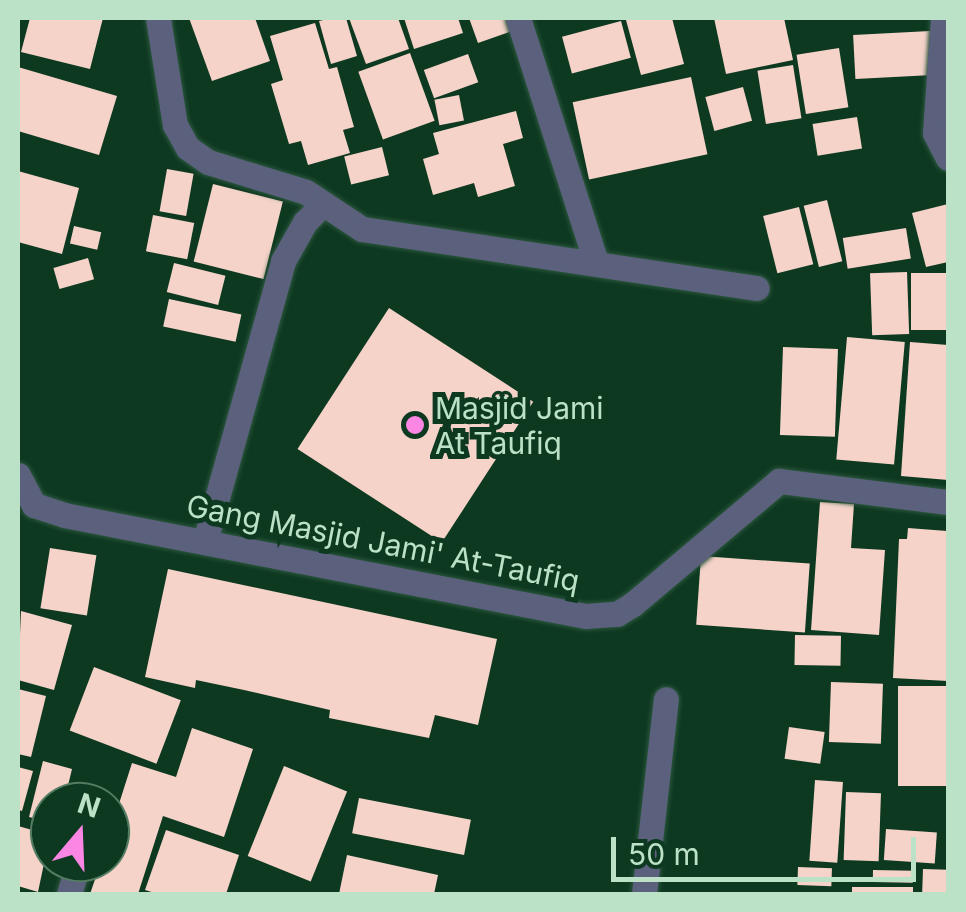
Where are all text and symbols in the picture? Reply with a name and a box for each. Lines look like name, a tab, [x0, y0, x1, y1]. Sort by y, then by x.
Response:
place label: Masjid Jami At Taufiq	[435, 390, 604, 460]
marker: Masjid Jami At Taufiq	[404, 414, 426, 436]
street label: Gang Masjid Jami' At-Taufiq	[184, 487, 582, 599]
north arrow	[30, 782, 130, 882]
text: N	[73, 786, 105, 825]
scale bar	[616, 817, 921, 879]
text: 50 m	[628, 836, 700, 872]

